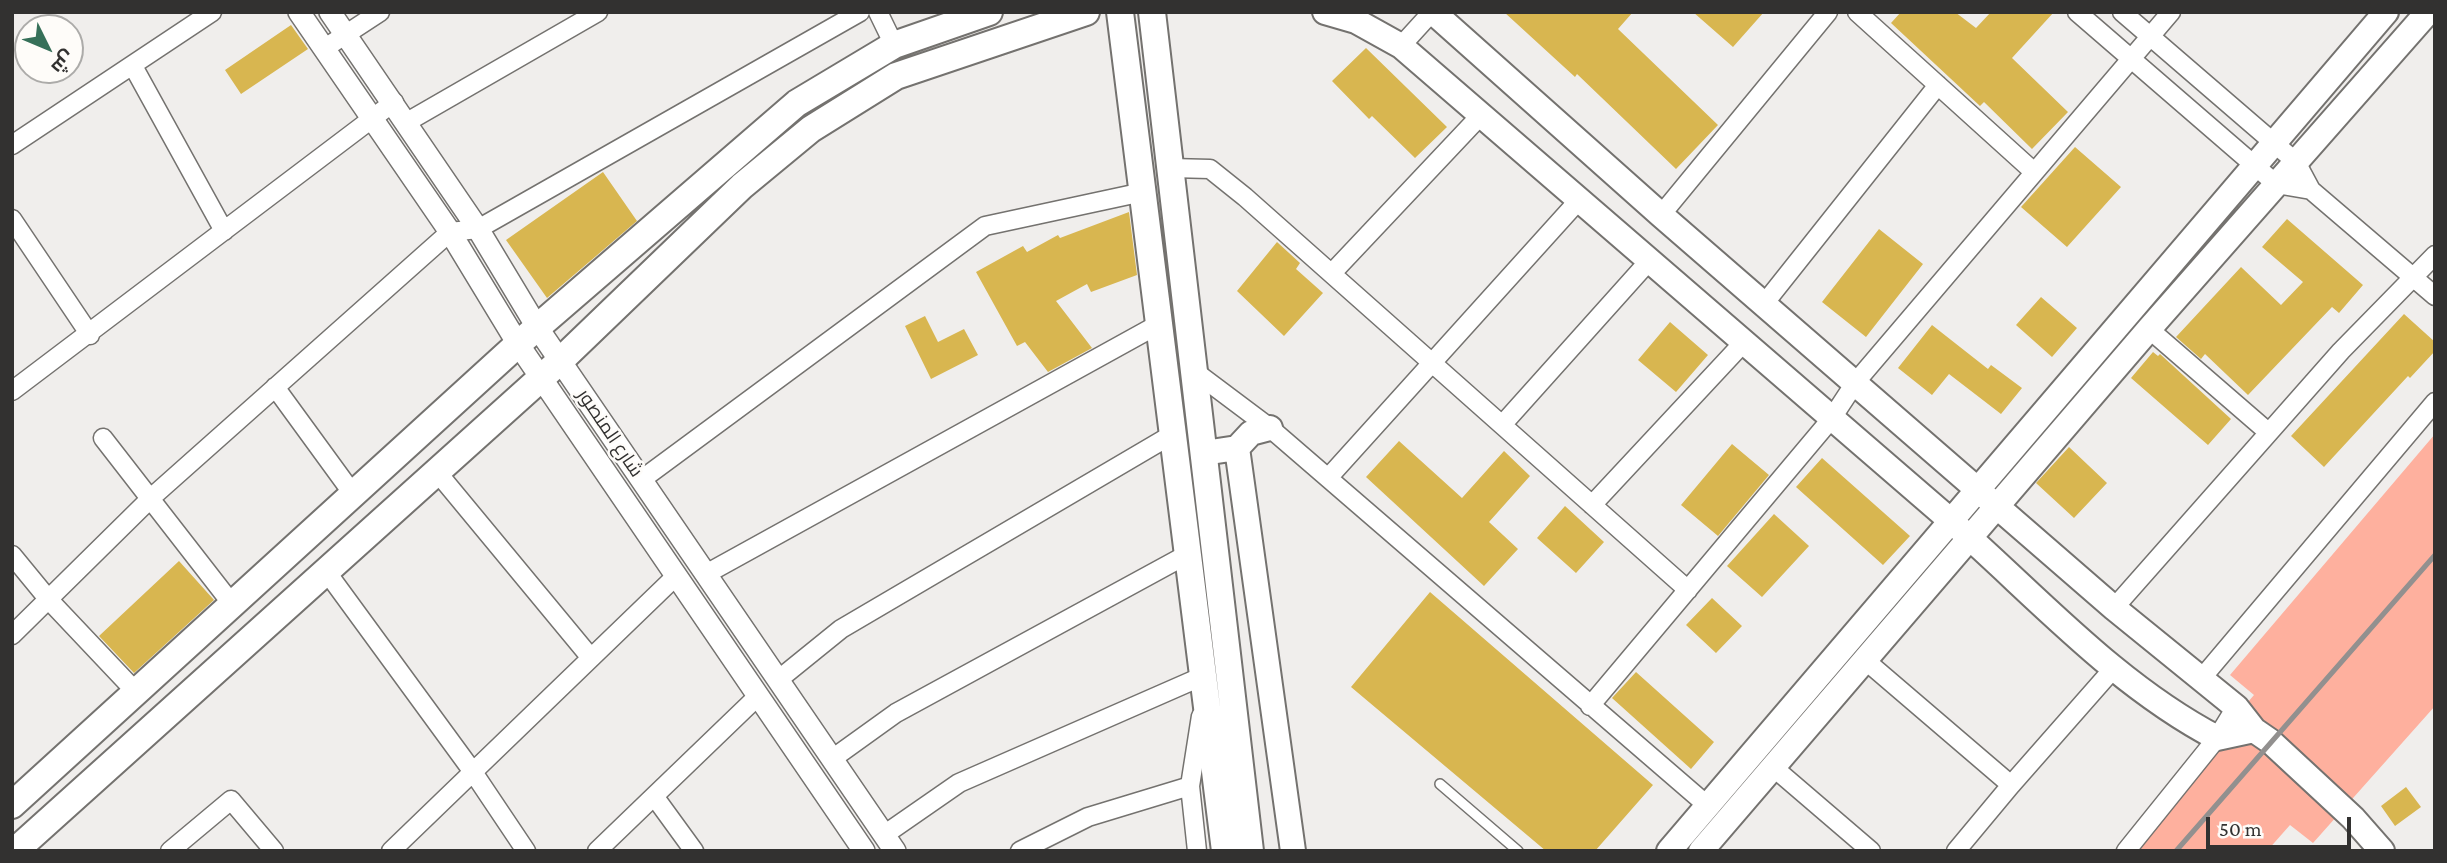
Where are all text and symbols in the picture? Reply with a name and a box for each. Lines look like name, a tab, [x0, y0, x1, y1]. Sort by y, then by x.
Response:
north arrow	[14, 14, 84, 84]
text: ش	[47, 46, 79, 78]
street label: شارع المنصور	[572, 385, 648, 481]
scale bar	[2209, 804, 2354, 848]
text: 50 m	[2219, 817, 2262, 841]

